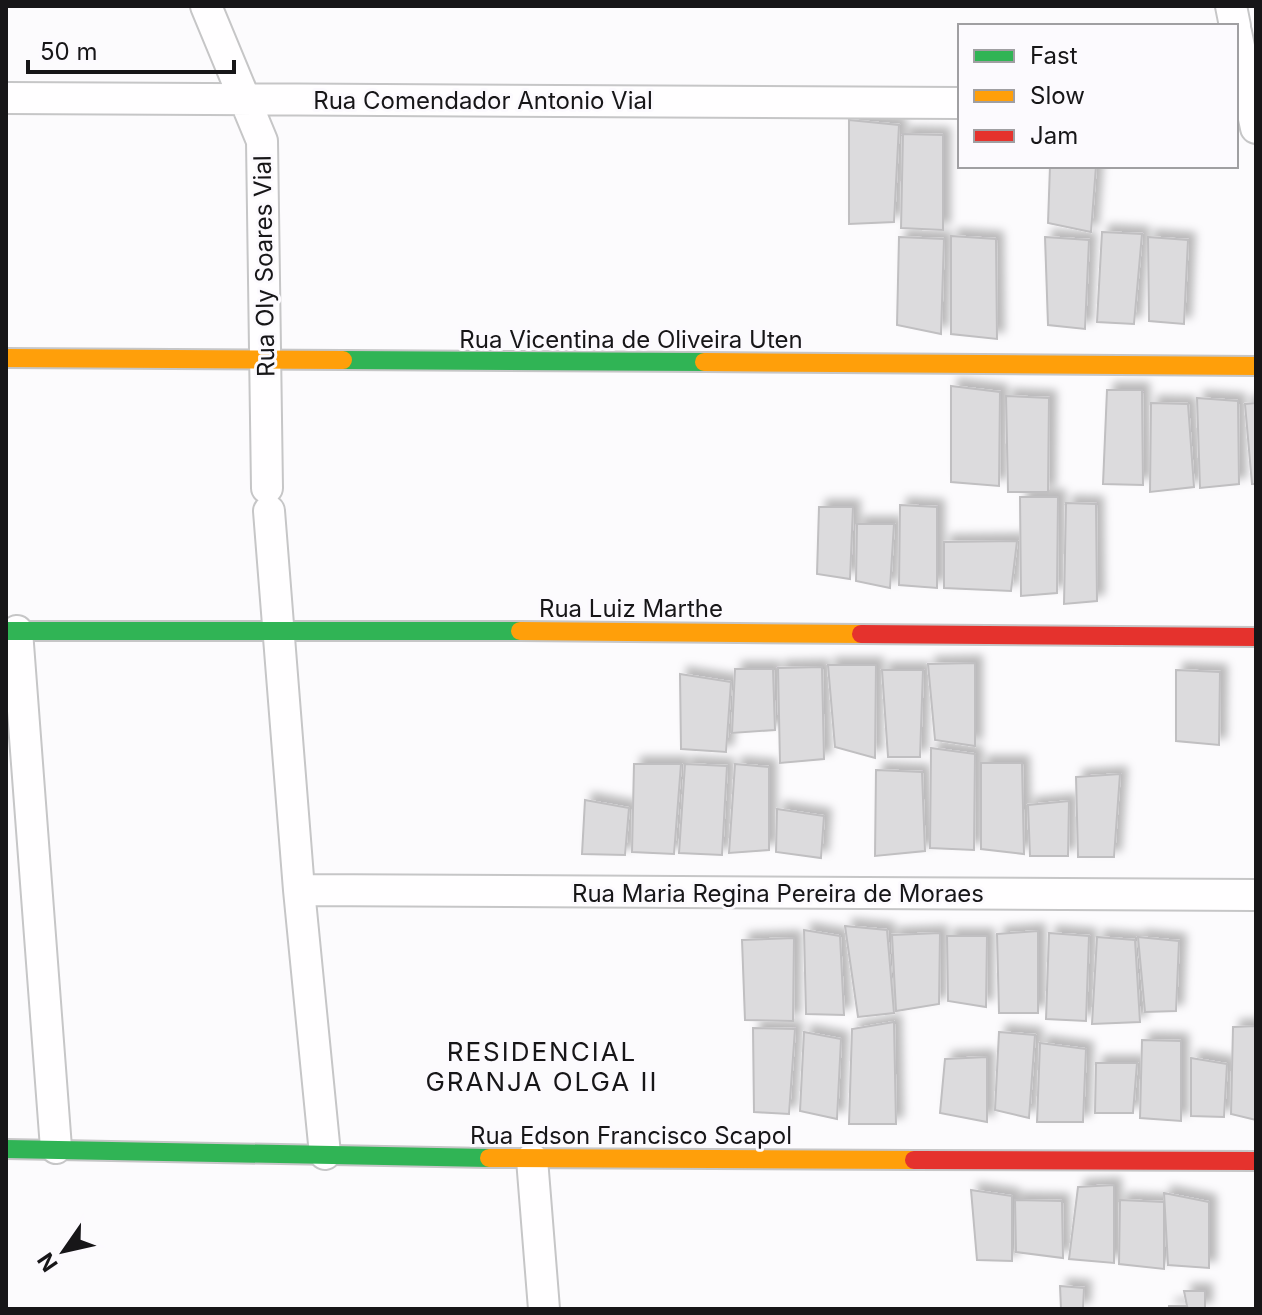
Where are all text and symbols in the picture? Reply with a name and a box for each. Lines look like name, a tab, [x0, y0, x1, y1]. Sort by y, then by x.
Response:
scale bar	[28, 24, 234, 74]
legend	[958, 24, 1238, 168]
text: 50 m	[40, 37, 98, 66]
text: Fast	[1030, 41, 1078, 70]
text: Slow	[1030, 81, 1085, 110]
street label: Rua Comendador Antonio Vial	[313, 86, 653, 115]
text: Jam	[1030, 121, 1078, 150]
street label: Rua Oly Soares Vial	[248, 155, 280, 377]
street label: Rua Vicentina de Oliveira Uten	[459, 325, 803, 354]
street label: Rua Luiz Marthe	[539, 594, 723, 623]
street label: Rua Maria Regina Pereira de Moraes	[572, 879, 984, 908]
district label: RESIDENCIAL GRANJA OLGA II	[425, 1036, 659, 1097]
street label: Rua Edson Francisco Scapol	[470, 1121, 792, 1150]
north arrow	[24, 1211, 104, 1291]
text: N	[32, 1248, 63, 1276]

